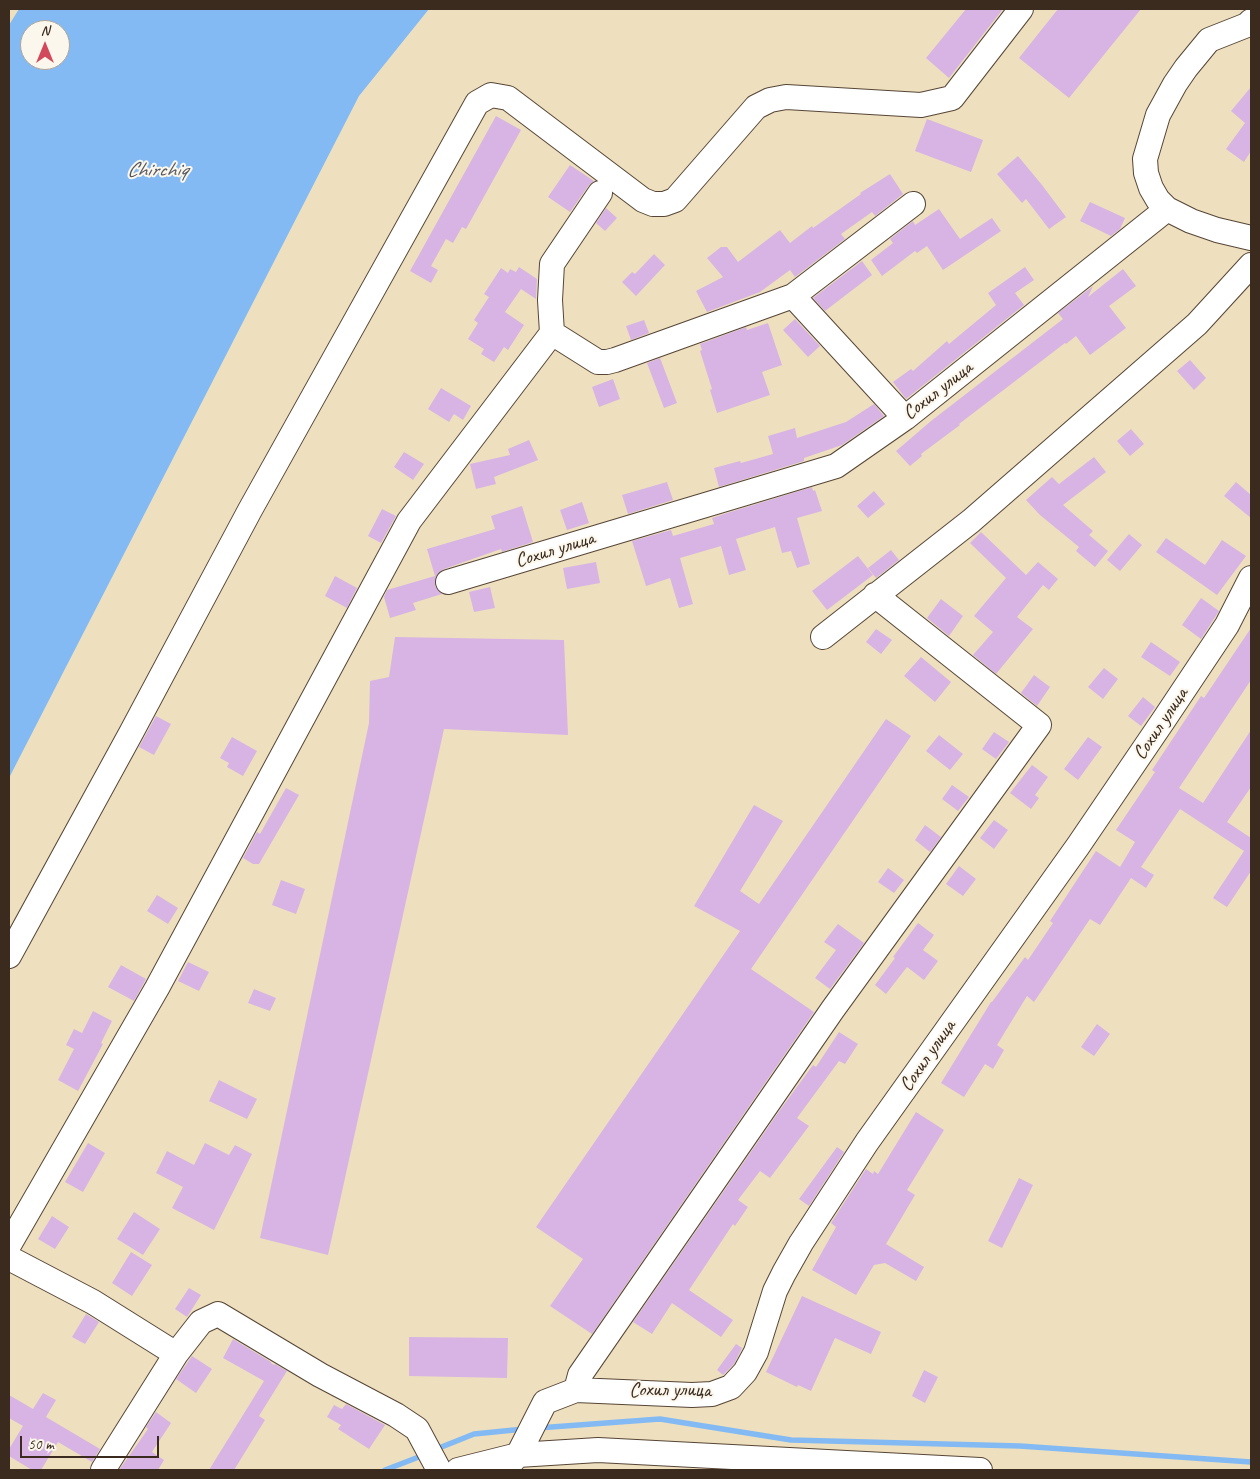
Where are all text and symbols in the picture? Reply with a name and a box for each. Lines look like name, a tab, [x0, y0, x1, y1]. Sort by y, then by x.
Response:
north arrow	[20, 20, 70, 70]
text: N	[41, 22, 49, 39]
water label: Chirchiq	[127, 157, 187, 183]
street label: Сохил улица	[898, 356, 978, 426]
street label: Сохил улица	[512, 527, 598, 573]
street label: Сохил улица	[1128, 683, 1194, 765]
street label: Сохил улица	[895, 1016, 961, 1096]
street label: Сохил улица	[629, 1379, 711, 1403]
scale bar	[22, 1426, 161, 1458]
text: 50 m	[28, 1435, 54, 1454]

